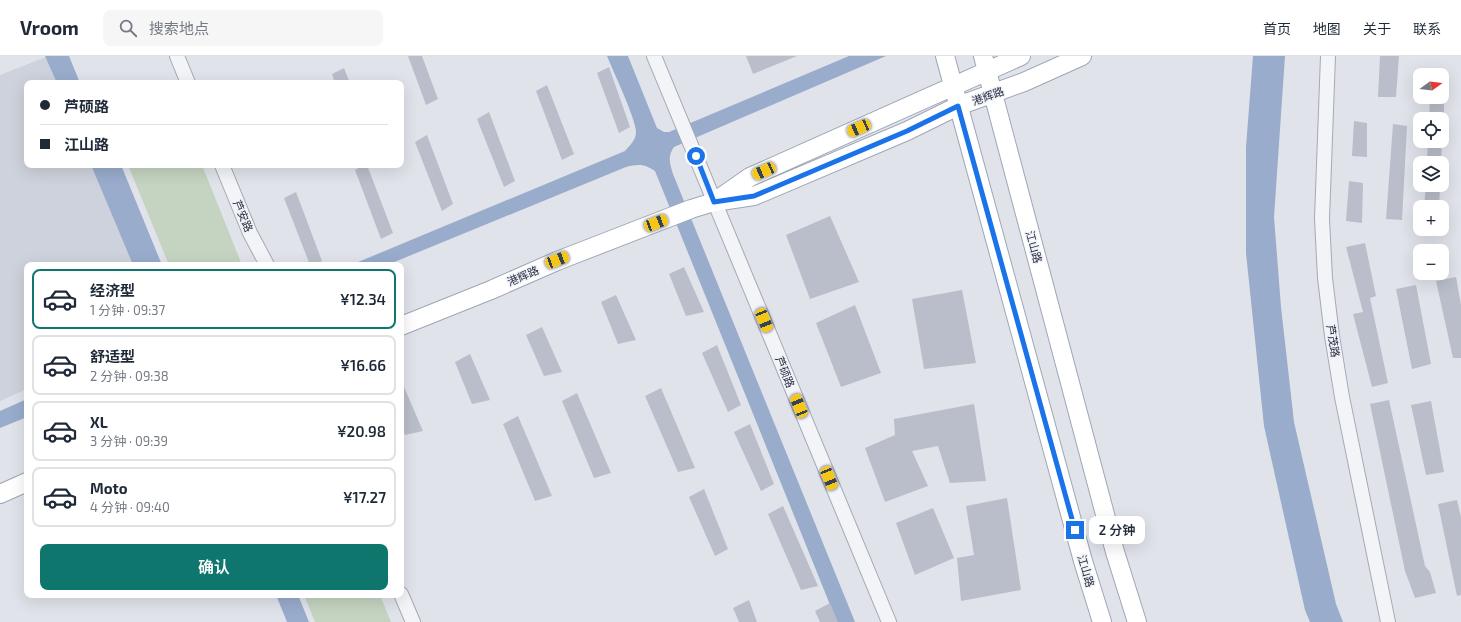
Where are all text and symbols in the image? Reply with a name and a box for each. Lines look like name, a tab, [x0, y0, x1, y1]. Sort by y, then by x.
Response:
search box	[103, 10, 383, 46]
text: Vroom	[20, 16, 79, 39]
icon: search	[117, 17, 139, 39]
text: 搜索地点	[149, 19, 209, 37]
text: 首页	[1263, 20, 1291, 37]
text: 地图	[1313, 20, 1341, 37]
text: 关于	[1363, 20, 1391, 37]
text: 联系	[1413, 20, 1441, 37]
north arrow	[1413, 68, 1449, 104]
map controls	[1413, 68, 1449, 280]
street label: 港辉路	[970, 84, 1006, 107]
text: 芦硕路	[64, 97, 109, 115]
button: locate	[1413, 112, 1449, 148]
car	[846, 118, 872, 138]
text: 江山路	[64, 135, 109, 153]
route start	[687, 147, 705, 165]
button: layers	[1413, 156, 1449, 192]
car	[751, 161, 777, 181]
street label: 芦安路	[231, 198, 256, 234]
button: +	[1413, 200, 1449, 236]
car	[643, 213, 669, 233]
street label: 江山路	[1024, 229, 1045, 264]
button: −	[1413, 244, 1449, 280]
car	[544, 250, 570, 270]
street label: 港辉路	[505, 263, 541, 288]
icon: car	[42, 281, 78, 317]
text: 经济型	[90, 281, 135, 299]
text: ¥12.34	[340, 290, 386, 308]
text: 1 分钟 · 09:37	[90, 302, 165, 318]
car	[754, 307, 774, 333]
street label: 芦茂路	[1324, 324, 1342, 358]
icon: car	[42, 347, 78, 383]
text: 舒适型	[90, 347, 135, 365]
street label: 芦硕路	[773, 354, 798, 390]
text: ¥16.66	[340, 356, 386, 374]
text: 2 分钟 · 09:38	[90, 368, 169, 384]
car	[789, 393, 809, 419]
icon: car	[42, 413, 78, 449]
text: XL	[90, 413, 108, 431]
text: ¥20.98	[337, 422, 386, 440]
text: 3 分钟 · 09:39	[90, 433, 168, 449]
car	[819, 465, 839, 491]
icon: car	[42, 479, 78, 515]
text: Moto	[90, 479, 128, 497]
text: ¥17.27	[343, 488, 386, 506]
text: 4 分钟 · 09:40	[90, 499, 170, 515]
callout: 2 分钟	[1089, 516, 1145, 544]
route end	[1066, 521, 1084, 539]
text: 2 分钟	[1099, 522, 1135, 538]
button: 确认	[40, 544, 388, 590]
street label: 江山路	[1076, 553, 1097, 589]

